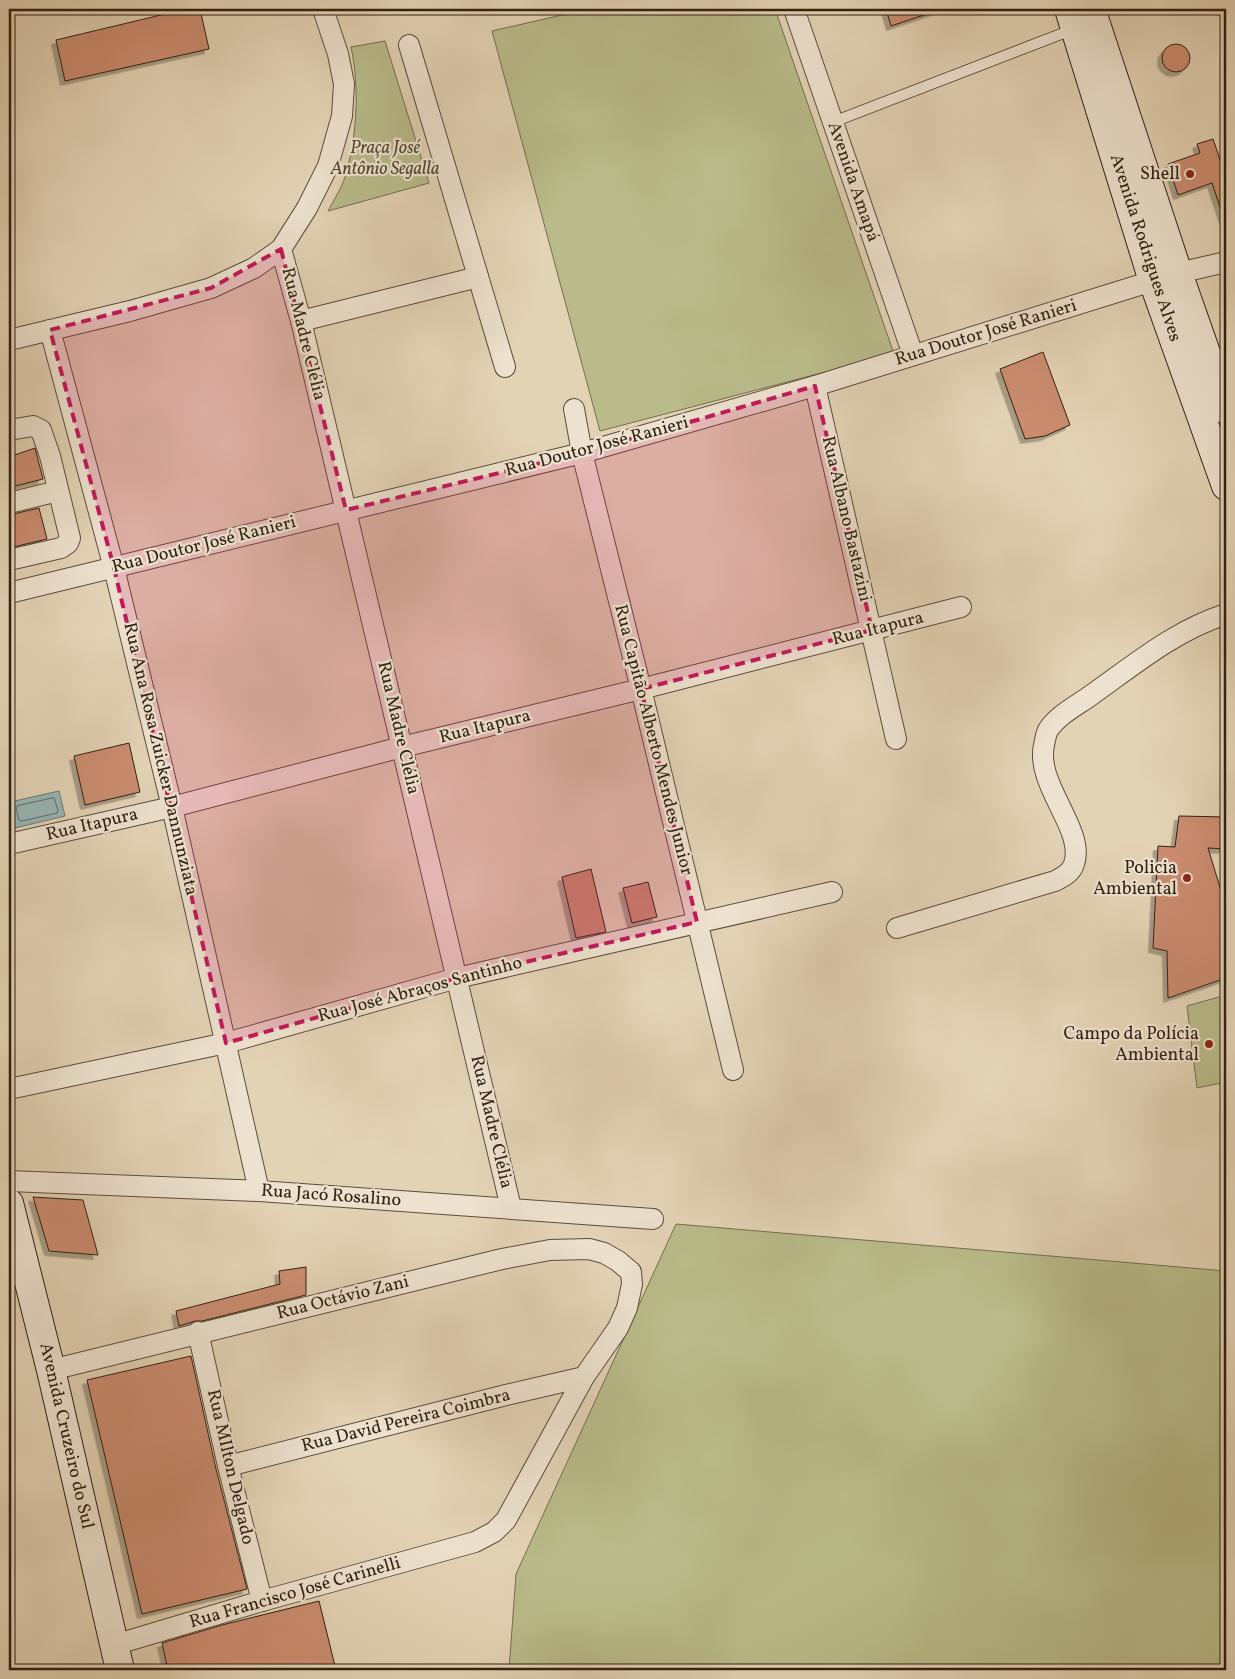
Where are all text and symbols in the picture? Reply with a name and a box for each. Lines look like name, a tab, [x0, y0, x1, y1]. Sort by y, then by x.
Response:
street label: Avenida Amapá	[821, 119, 885, 245]
park label: Praça José Antônio Segalla	[329, 136, 440, 182]
street label: Avenida Rodrigues Alves	[1103, 151, 1187, 345]
place label: Shell	[1140, 162, 1180, 187]
marker: Shell	[1184, 168, 1196, 180]
street label: Rua Madre Clélia	[274, 265, 332, 403]
street label: Rua Doutor José Ranieri	[892, 293, 1080, 373]
street label: Rua Doutor José Ranieri	[502, 410, 692, 484]
street label: Rua Albano Bastazini	[815, 434, 877, 604]
street label: Rua Doutor José Ranieri	[109, 510, 299, 580]
street label: Rua Capitão Alberto Mendes Junior	[607, 602, 699, 878]
street label: Rua Itapura	[830, 606, 926, 652]
street label: Rua Ana Rosa Zuicker Dannunziata	[116, 620, 204, 898]
street label: Rua Madre Clélia	[371, 659, 425, 797]
street label: Rua Itapura	[437, 704, 533, 750]
street label: Rua Itapura	[44, 802, 140, 848]
place label: Policia Ambiental	[1093, 856, 1177, 902]
marker: Policia Ambiental	[1181, 872, 1193, 884]
street label: Rua José Abraços Santinho	[315, 951, 525, 1029]
place label: Campo da Polícia Ambiental	[1063, 1022, 1199, 1068]
marker: Campo da Polícia Ambiental	[1203, 1038, 1215, 1050]
street label: Rua Madre Clélia	[464, 1053, 518, 1191]
street label: Rua Jacó Rosalino	[260, 1179, 402, 1213]
street label: Rua Octávio Zani	[274, 1269, 412, 1327]
street label: Avenida Cruzeiro do Sul	[32, 1340, 100, 1532]
street label: Rua David Pereira Coimbra	[299, 1383, 513, 1459]
street label: Rua MIlton Delgado	[200, 1387, 260, 1547]
street label: Rua Francisco José Carinelli	[186, 1551, 404, 1635]

